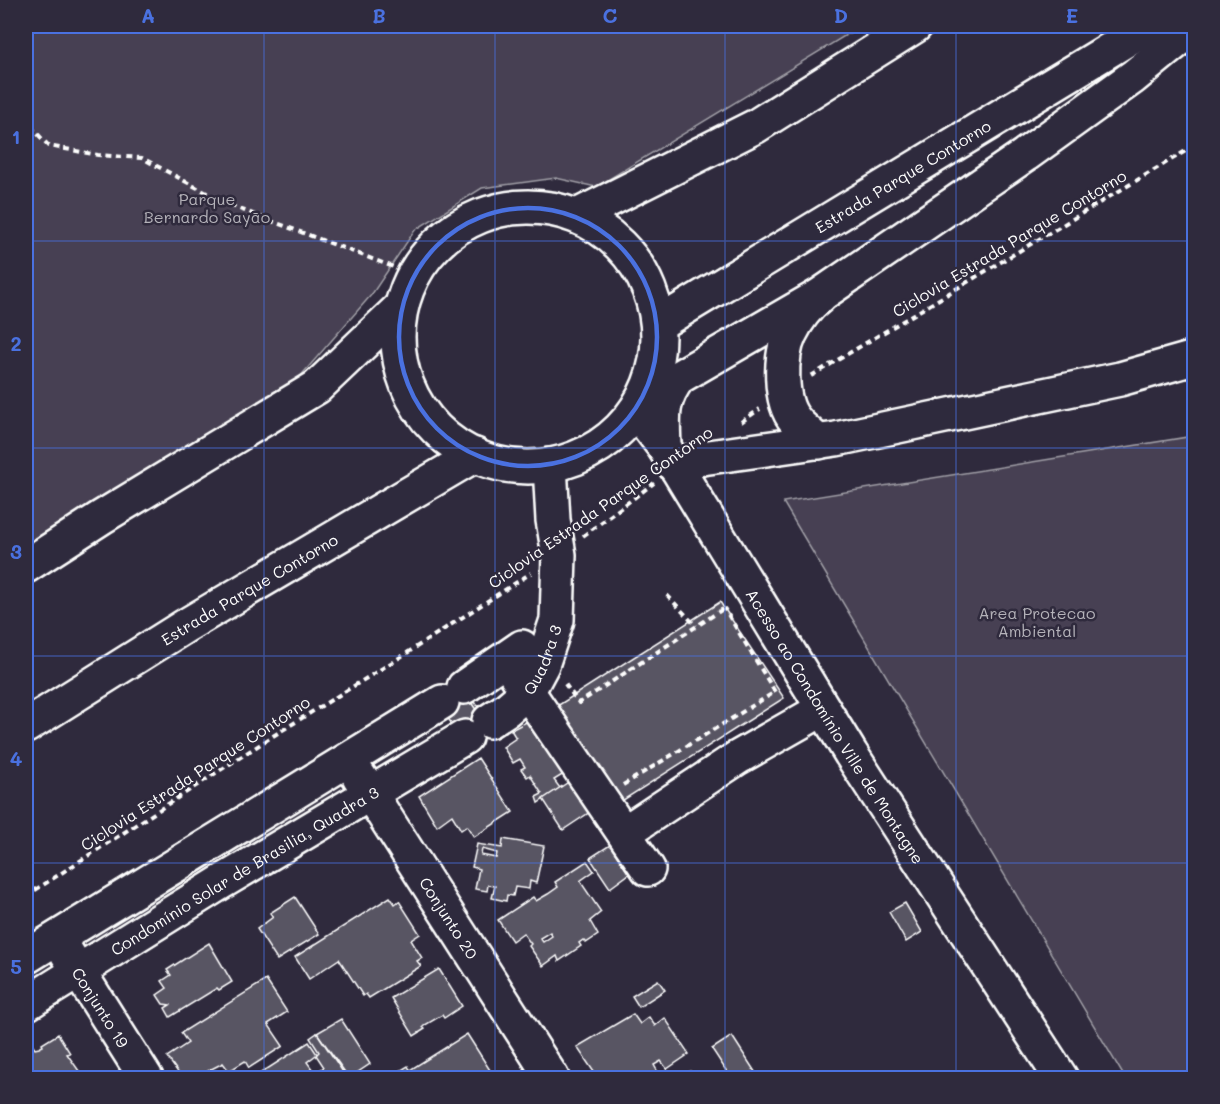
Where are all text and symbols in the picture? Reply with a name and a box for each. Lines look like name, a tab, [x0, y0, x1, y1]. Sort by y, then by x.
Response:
text: A	[141, 2, 155, 28]
text: B	[372, 2, 386, 28]
text: C	[603, 2, 618, 28]
text: D	[834, 2, 848, 28]
text: E	[1066, 2, 1078, 28]
street label: Estrada Parque Contorno	[811, 114, 994, 237]
text: 1	[12, 123, 20, 149]
street label: Ciclovia Estrada Parque Contorno	[888, 165, 1130, 321]
park label: Parque Bernardo Sayão	[144, 188, 270, 227]
text: 2	[10, 330, 22, 356]
street label: Ciclovia Estrada Parque Contorno	[484, 421, 716, 593]
street label: Estrada Parque Contorno	[157, 528, 341, 649]
text: 3	[10, 538, 22, 564]
street label: Acesso ao Condomínio Ville de Montagne	[742, 584, 930, 867]
park label: Area Protecao Ambiental	[978, 602, 1096, 641]
street label: Quadra 3	[518, 622, 565, 698]
street label: Ciclovia Estrada Parque Contorno	[76, 691, 314, 855]
text: 4	[10, 745, 23, 771]
street label: Condomínio Solar de Brasilia, Quadra 3	[106, 781, 382, 959]
street label: Conjunto 20	[415, 873, 484, 963]
text: 5	[10, 953, 22, 979]
street label: Conjunto 19	[68, 963, 134, 1051]

